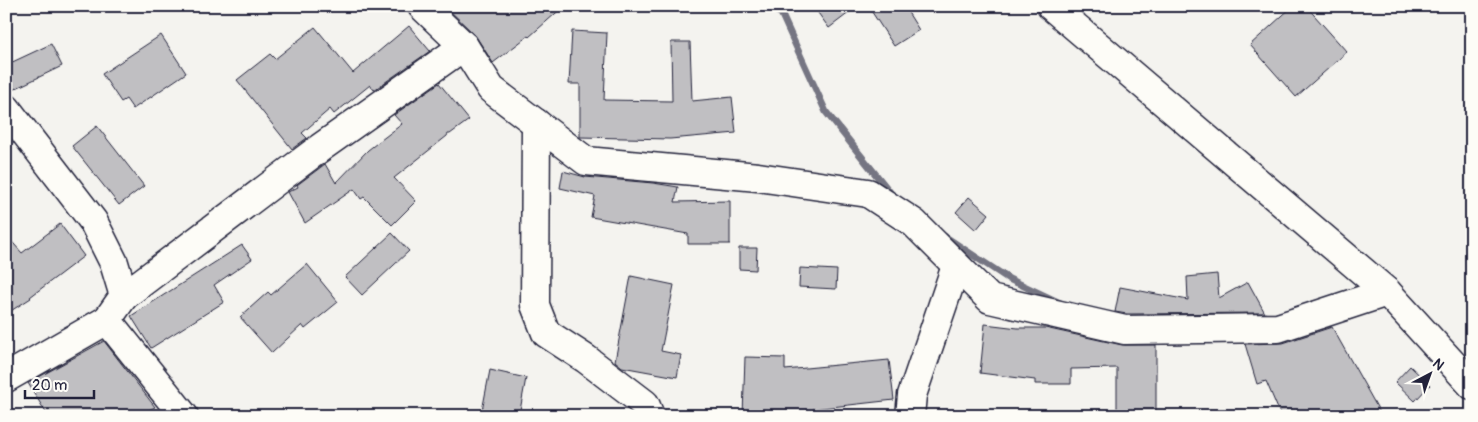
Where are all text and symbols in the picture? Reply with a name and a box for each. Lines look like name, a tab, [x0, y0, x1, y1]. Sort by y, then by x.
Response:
north arrow	[1406, 350, 1456, 400]
text: N	[1429, 355, 1447, 374]
scale bar	[25, 367, 94, 399]
text: 20 m	[32, 376, 67, 395]

